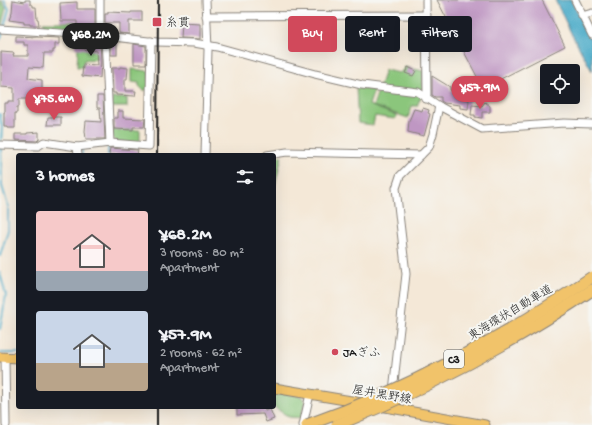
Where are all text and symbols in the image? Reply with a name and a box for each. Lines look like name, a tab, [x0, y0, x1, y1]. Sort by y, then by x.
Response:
marker: 糸貫	[151, 16, 163, 28]
place label: 糸貫	[166, 16, 190, 31]
chip: Buy	[288, 16, 337, 52]
chip: Rent	[345, 16, 400, 52]
chip: Filters	[408, 16, 472, 52]
pin: ¥68.2M	[58, 23, 124, 57]
text: ¥68.2M	[71, 28, 111, 43]
map controls	[540, 64, 580, 104]
button: locate	[540, 64, 580, 104]
pin: ¥57.9M	[447, 76, 513, 110]
text: ¥57.9M	[460, 81, 500, 96]
pin: ¥75.6M	[21, 87, 87, 121]
text: ¥75.6M	[34, 92, 74, 107]
icon: filters	[234, 166, 256, 188]
text: 3 homes	[36, 167, 94, 187]
text: ¥68.2M	[160, 226, 211, 246]
icon: home	[68, 227, 116, 275]
text: 3 rooms · 80 m²	[160, 246, 244, 261]
text: Apartment	[160, 261, 219, 276]
street label: 東海環状自動車道	[466, 282, 556, 344]
text: ¥57.9M	[160, 326, 211, 346]
icon: home	[68, 327, 116, 375]
text: 2 rooms · 62 m²	[160, 346, 242, 361]
place label: JAぎふ	[343, 346, 380, 361]
marker: JAぎふ	[330, 347, 340, 357]
road number: C3	[444, 350, 464, 368]
text: Apartment	[160, 361, 219, 376]
street label: 屋井黒野線	[351, 383, 413, 408]

